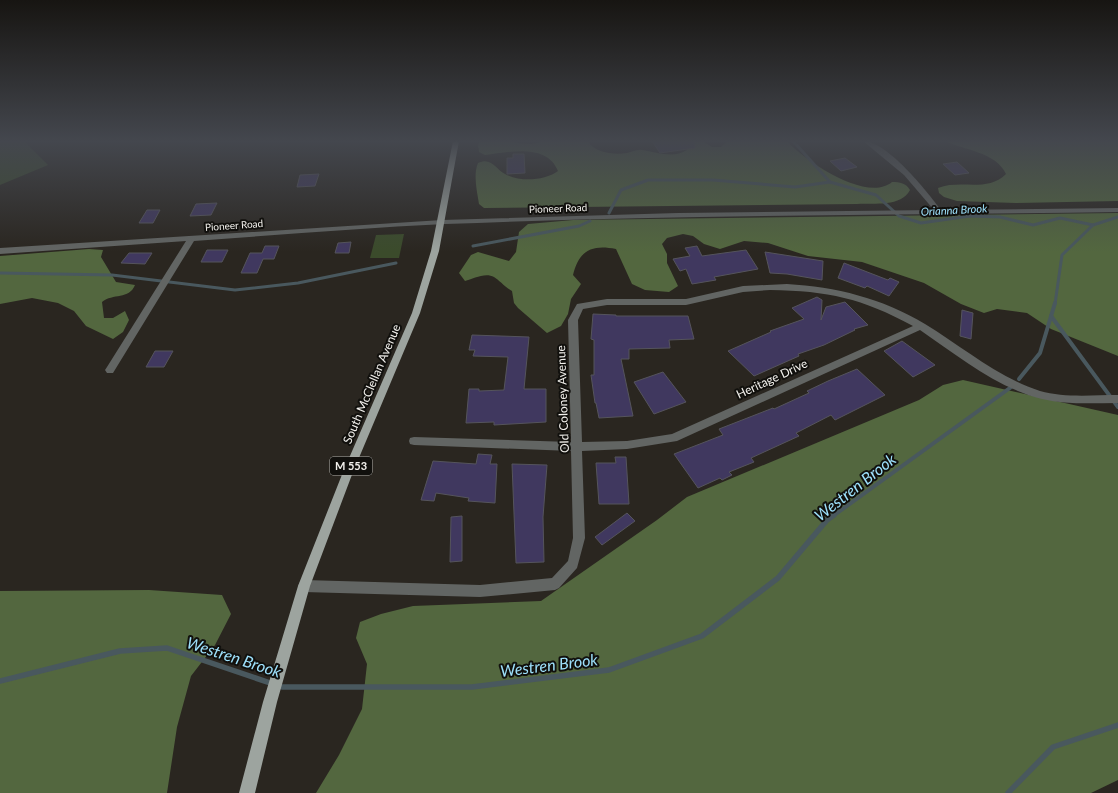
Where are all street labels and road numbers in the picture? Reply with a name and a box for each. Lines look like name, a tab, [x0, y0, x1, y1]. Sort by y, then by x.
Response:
street label: Pioneer Road	[529, 201, 587, 215]
street label: Pioneer Road	[204, 217, 264, 233]
street label: South McClellan Avenue	[340, 322, 404, 446]
street label: Old Coloney Avenue	[553, 345, 572, 453]
street label: Heritage Drive	[734, 355, 810, 402]
road number: M 553	[330, 457, 372, 475]

